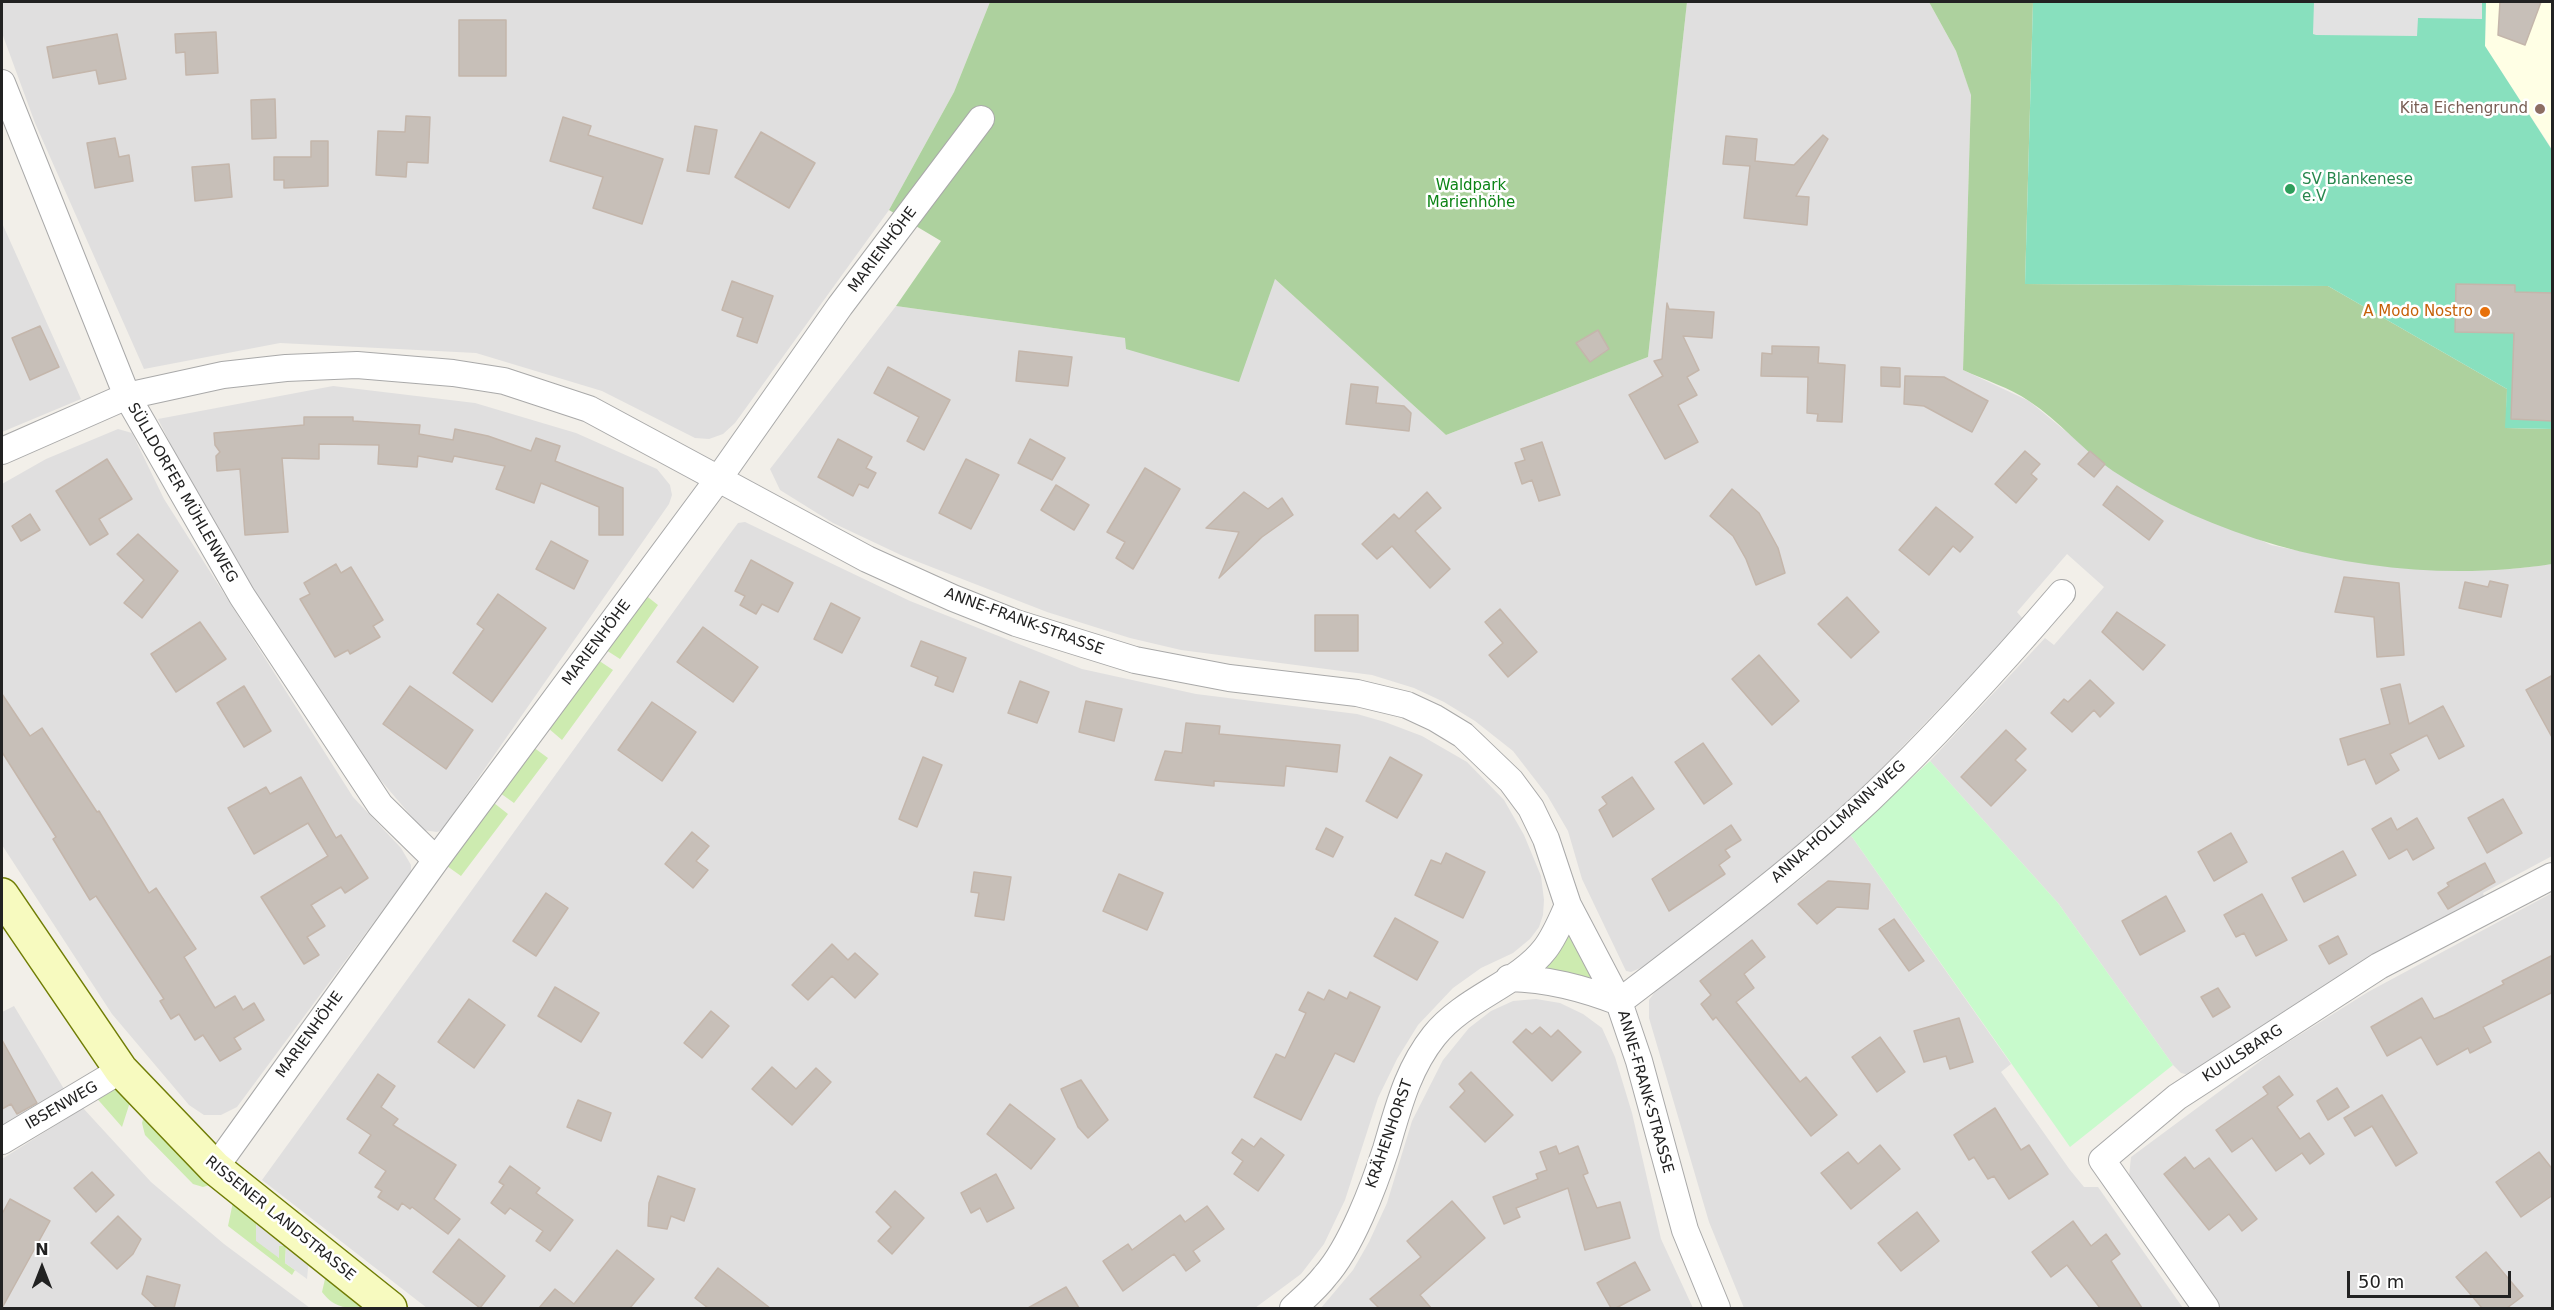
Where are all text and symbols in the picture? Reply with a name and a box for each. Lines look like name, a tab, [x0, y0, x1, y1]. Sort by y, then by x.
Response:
place label: Kita Eichengrund	[2400, 100, 2528, 118]
marker: Kita Eichengrund	[2533, 102, 2547, 116]
place label: SV Blankenese e.V	[2302, 171, 2413, 206]
park label: Waldpark Marienhöhe	[1427, 177, 1515, 212]
marker: SV Blankenese e.V	[2283, 182, 2297, 196]
street label: MARIENHÖHE	[845, 204, 921, 296]
place label: A Modo Nostro	[2363, 303, 2473, 321]
marker: A Modo Nostro	[2478, 305, 2492, 319]
street label: SÜLLDORFER MÜHLENWEG	[123, 400, 241, 586]
street label: ANNE-FRANK-STRASSE	[942, 585, 1106, 659]
street label: MARIENHÖHE	[559, 597, 635, 689]
street label: ANNA-HOLLMANN-WEG	[1768, 757, 1910, 887]
street label: MARIENHÖHE	[273, 988, 347, 1082]
street label: ANNE-FRANK-STRASSE	[1613, 1009, 1677, 1175]
street label: KUULSBARG	[2200, 1021, 2286, 1087]
street label: KRÄHENHORST	[1363, 1077, 1417, 1191]
street label: IBSENWEG	[23, 1078, 101, 1134]
street label: RISSENER LANDSTRASSE	[201, 1153, 359, 1285]
north arrow	[12, 1238, 72, 1298]
text: N	[35, 1240, 49, 1259]
scale bar	[2350, 1259, 2514, 1297]
text: 50 m	[2358, 1271, 2404, 1292]

